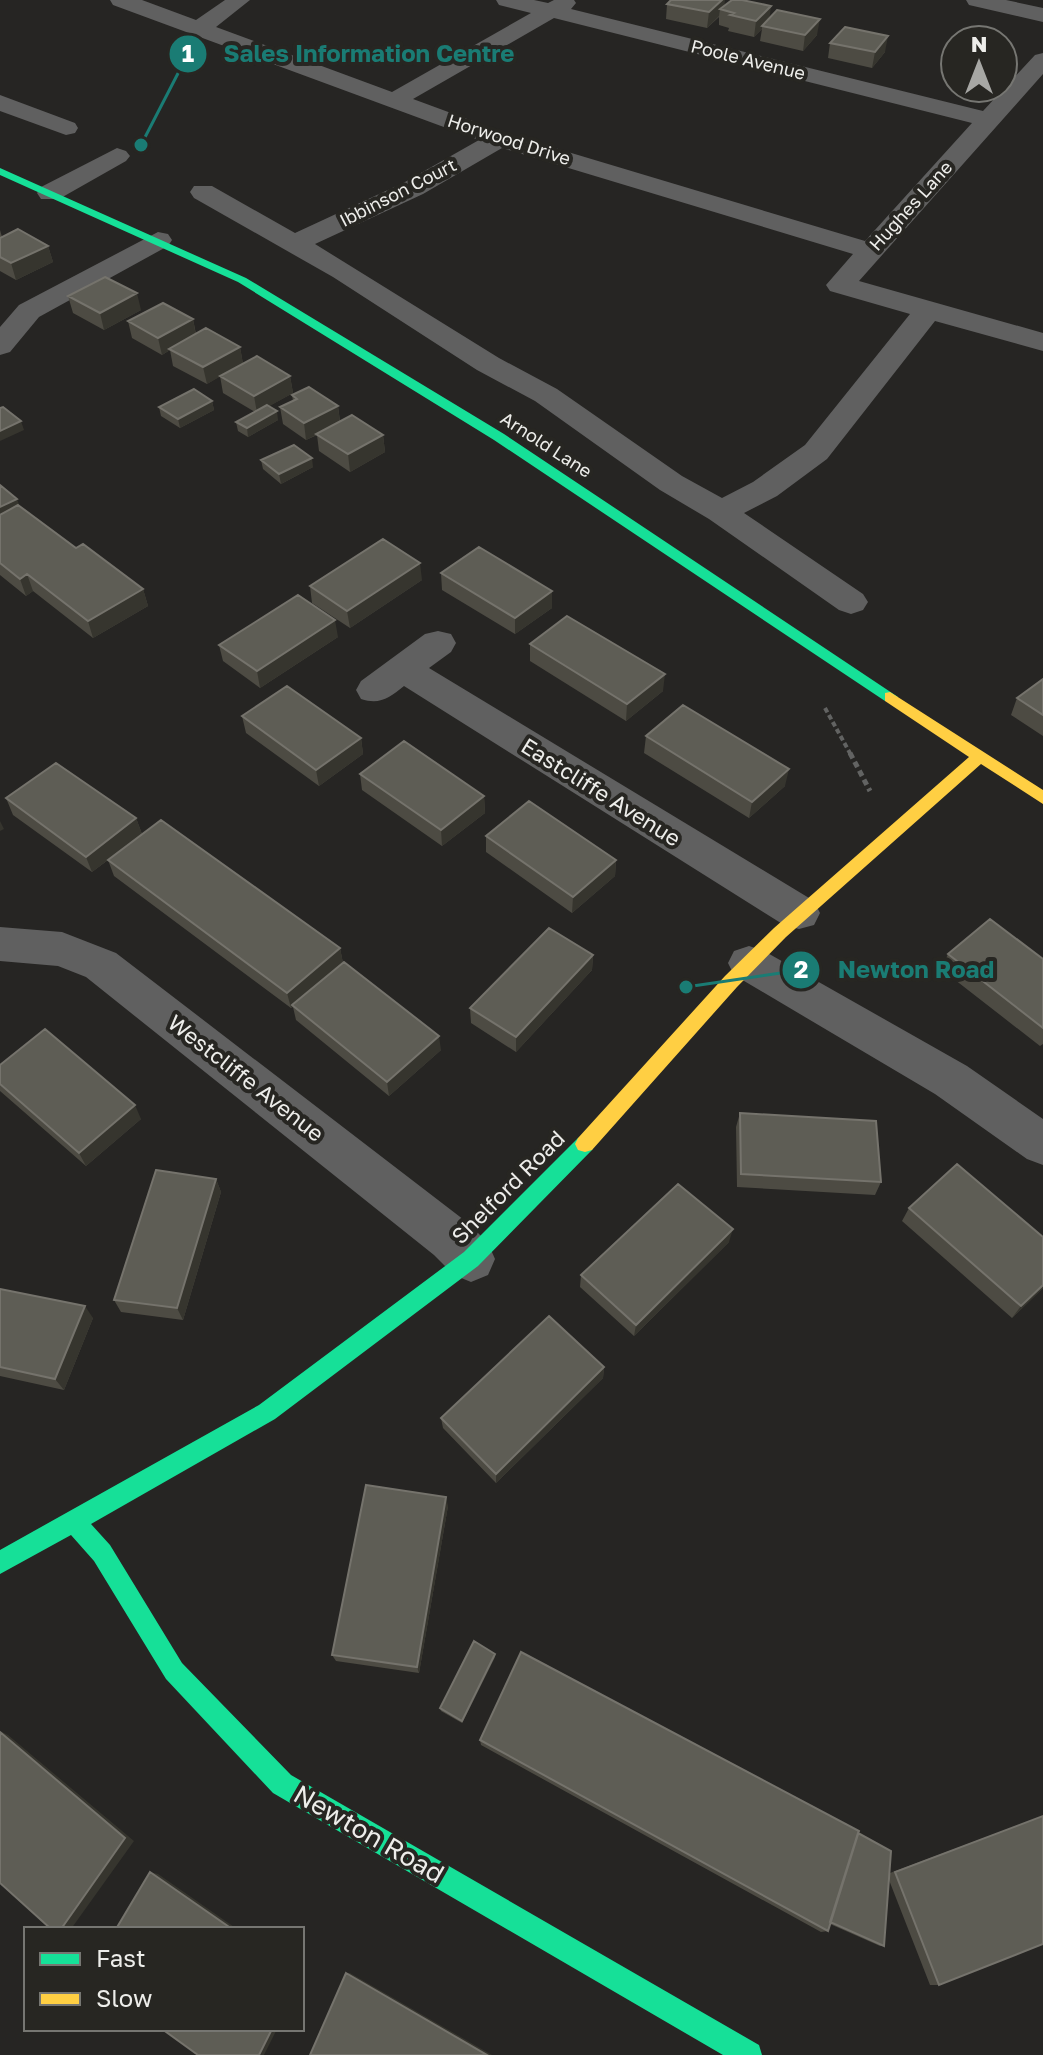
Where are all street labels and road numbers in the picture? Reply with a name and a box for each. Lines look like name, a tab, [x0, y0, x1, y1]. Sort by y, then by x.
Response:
street label: Poole Avenue	[689, 34, 808, 84]
street label: Horwood Drive	[445, 109, 574, 169]
street label: Ibbinson Court	[335, 153, 460, 231]
street label: Hughes Lane	[864, 156, 956, 255]
street label: Arnold Lane	[497, 407, 596, 482]
street label: Eastcliffe Avenue	[517, 732, 686, 852]
street label: Westcliffe Avenue	[163, 1008, 330, 1147]
street label: Shelford Road	[445, 1124, 570, 1249]
street label: Newton Road	[289, 1778, 450, 1889]

